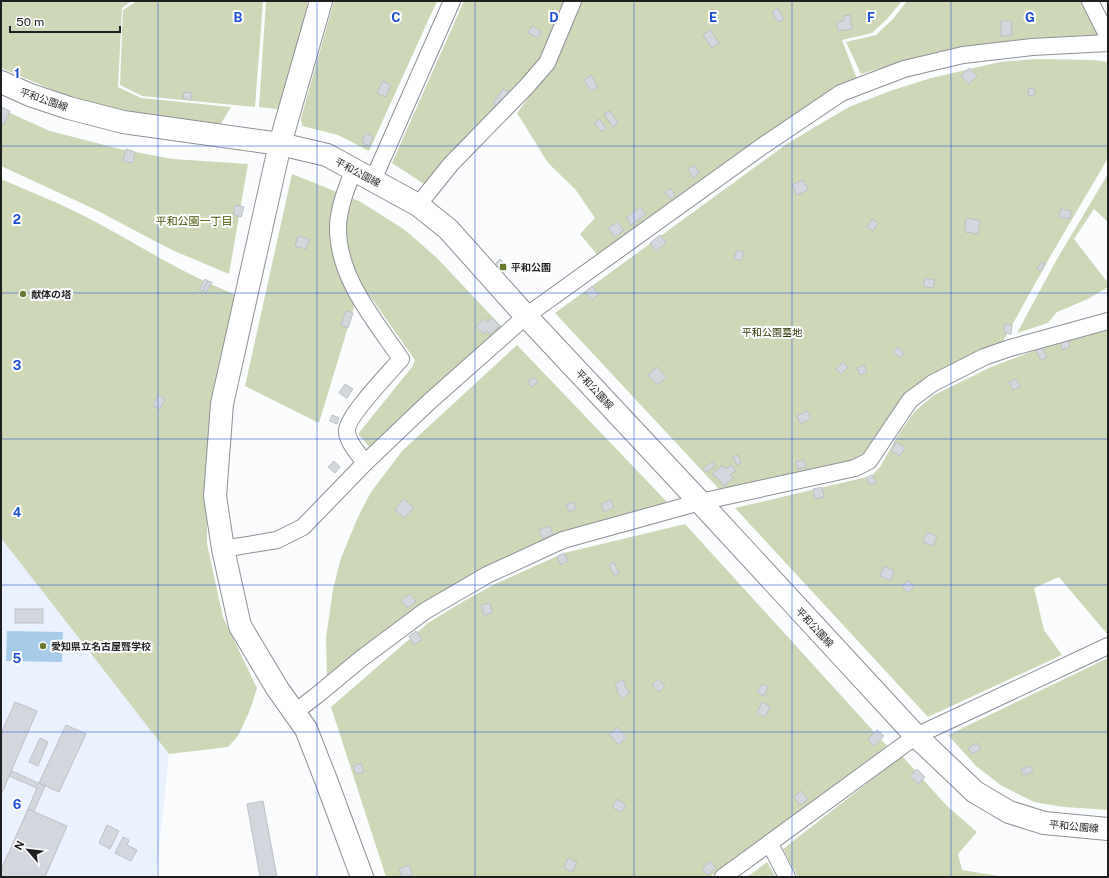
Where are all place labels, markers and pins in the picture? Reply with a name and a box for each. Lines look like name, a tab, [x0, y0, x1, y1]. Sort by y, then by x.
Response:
place label: 平和公園	[511, 261, 551, 273]
marker: 平和公園	[498, 262, 508, 272]
place label: 献体の塔	[31, 288, 72, 300]
marker: 献体の塔	[18, 289, 28, 299]
place label: 愛知県立名古屋聾学校	[51, 640, 151, 652]
marker: 愛知県立名古屋聾学校	[38, 641, 48, 651]

